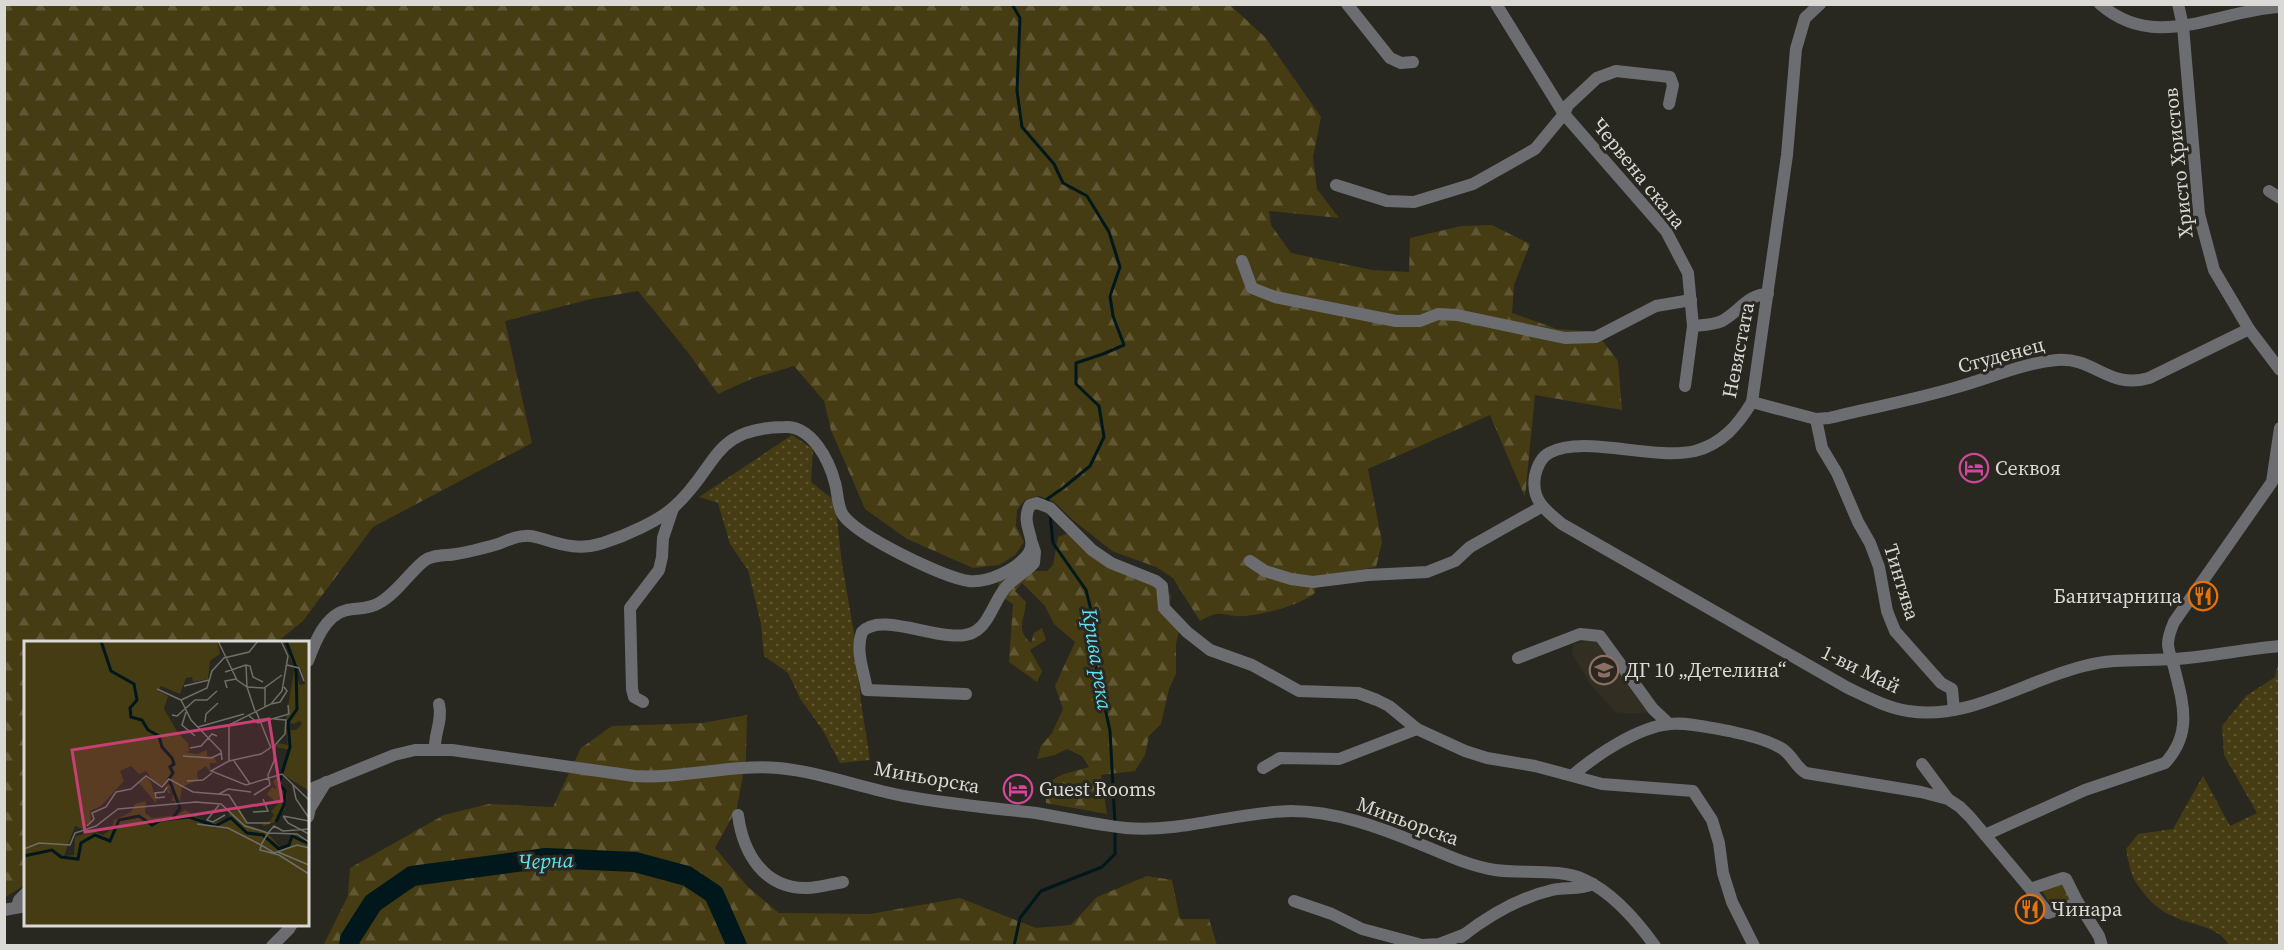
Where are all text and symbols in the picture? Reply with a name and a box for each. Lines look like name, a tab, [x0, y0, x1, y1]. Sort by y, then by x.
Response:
street label: Христо Христов	[2156, 86, 2200, 240]
street label: Червена скала	[1585, 111, 1693, 235]
street label: Невястата	[1715, 299, 1761, 400]
street label: Студенец	[1955, 330, 2047, 380]
hotel icon: Секвоя	[1958, 452, 1990, 484]
place label: Секвоя	[1995, 454, 2061, 482]
street label: Тинтява	[1877, 540, 1927, 624]
restaurant icon: Баничарница	[2187, 580, 2219, 612]
place label: Баничарница	[2053, 582, 2183, 610]
water label: Крива река	[1075, 605, 1120, 712]
street label: 1-ви Май	[1817, 638, 1905, 700]
inset map	[24, 641, 309, 926]
school or university icon: ДГ 10 „Детелина“	[1588, 654, 1620, 686]
place label: ДГ 10 „Детелина“	[1625, 656, 1786, 684]
street label: Миньорска	[872, 754, 983, 800]
hotel icon: Guest Rooms	[1002, 773, 1034, 805]
place label: Guest Rooms	[1039, 775, 1156, 803]
street label: Миньорска	[1353, 790, 1464, 853]
water label: Черна	[518, 845, 574, 876]
restaurant icon: Чинара	[2014, 893, 2046, 925]
place label: Чинара	[2051, 895, 2123, 923]

